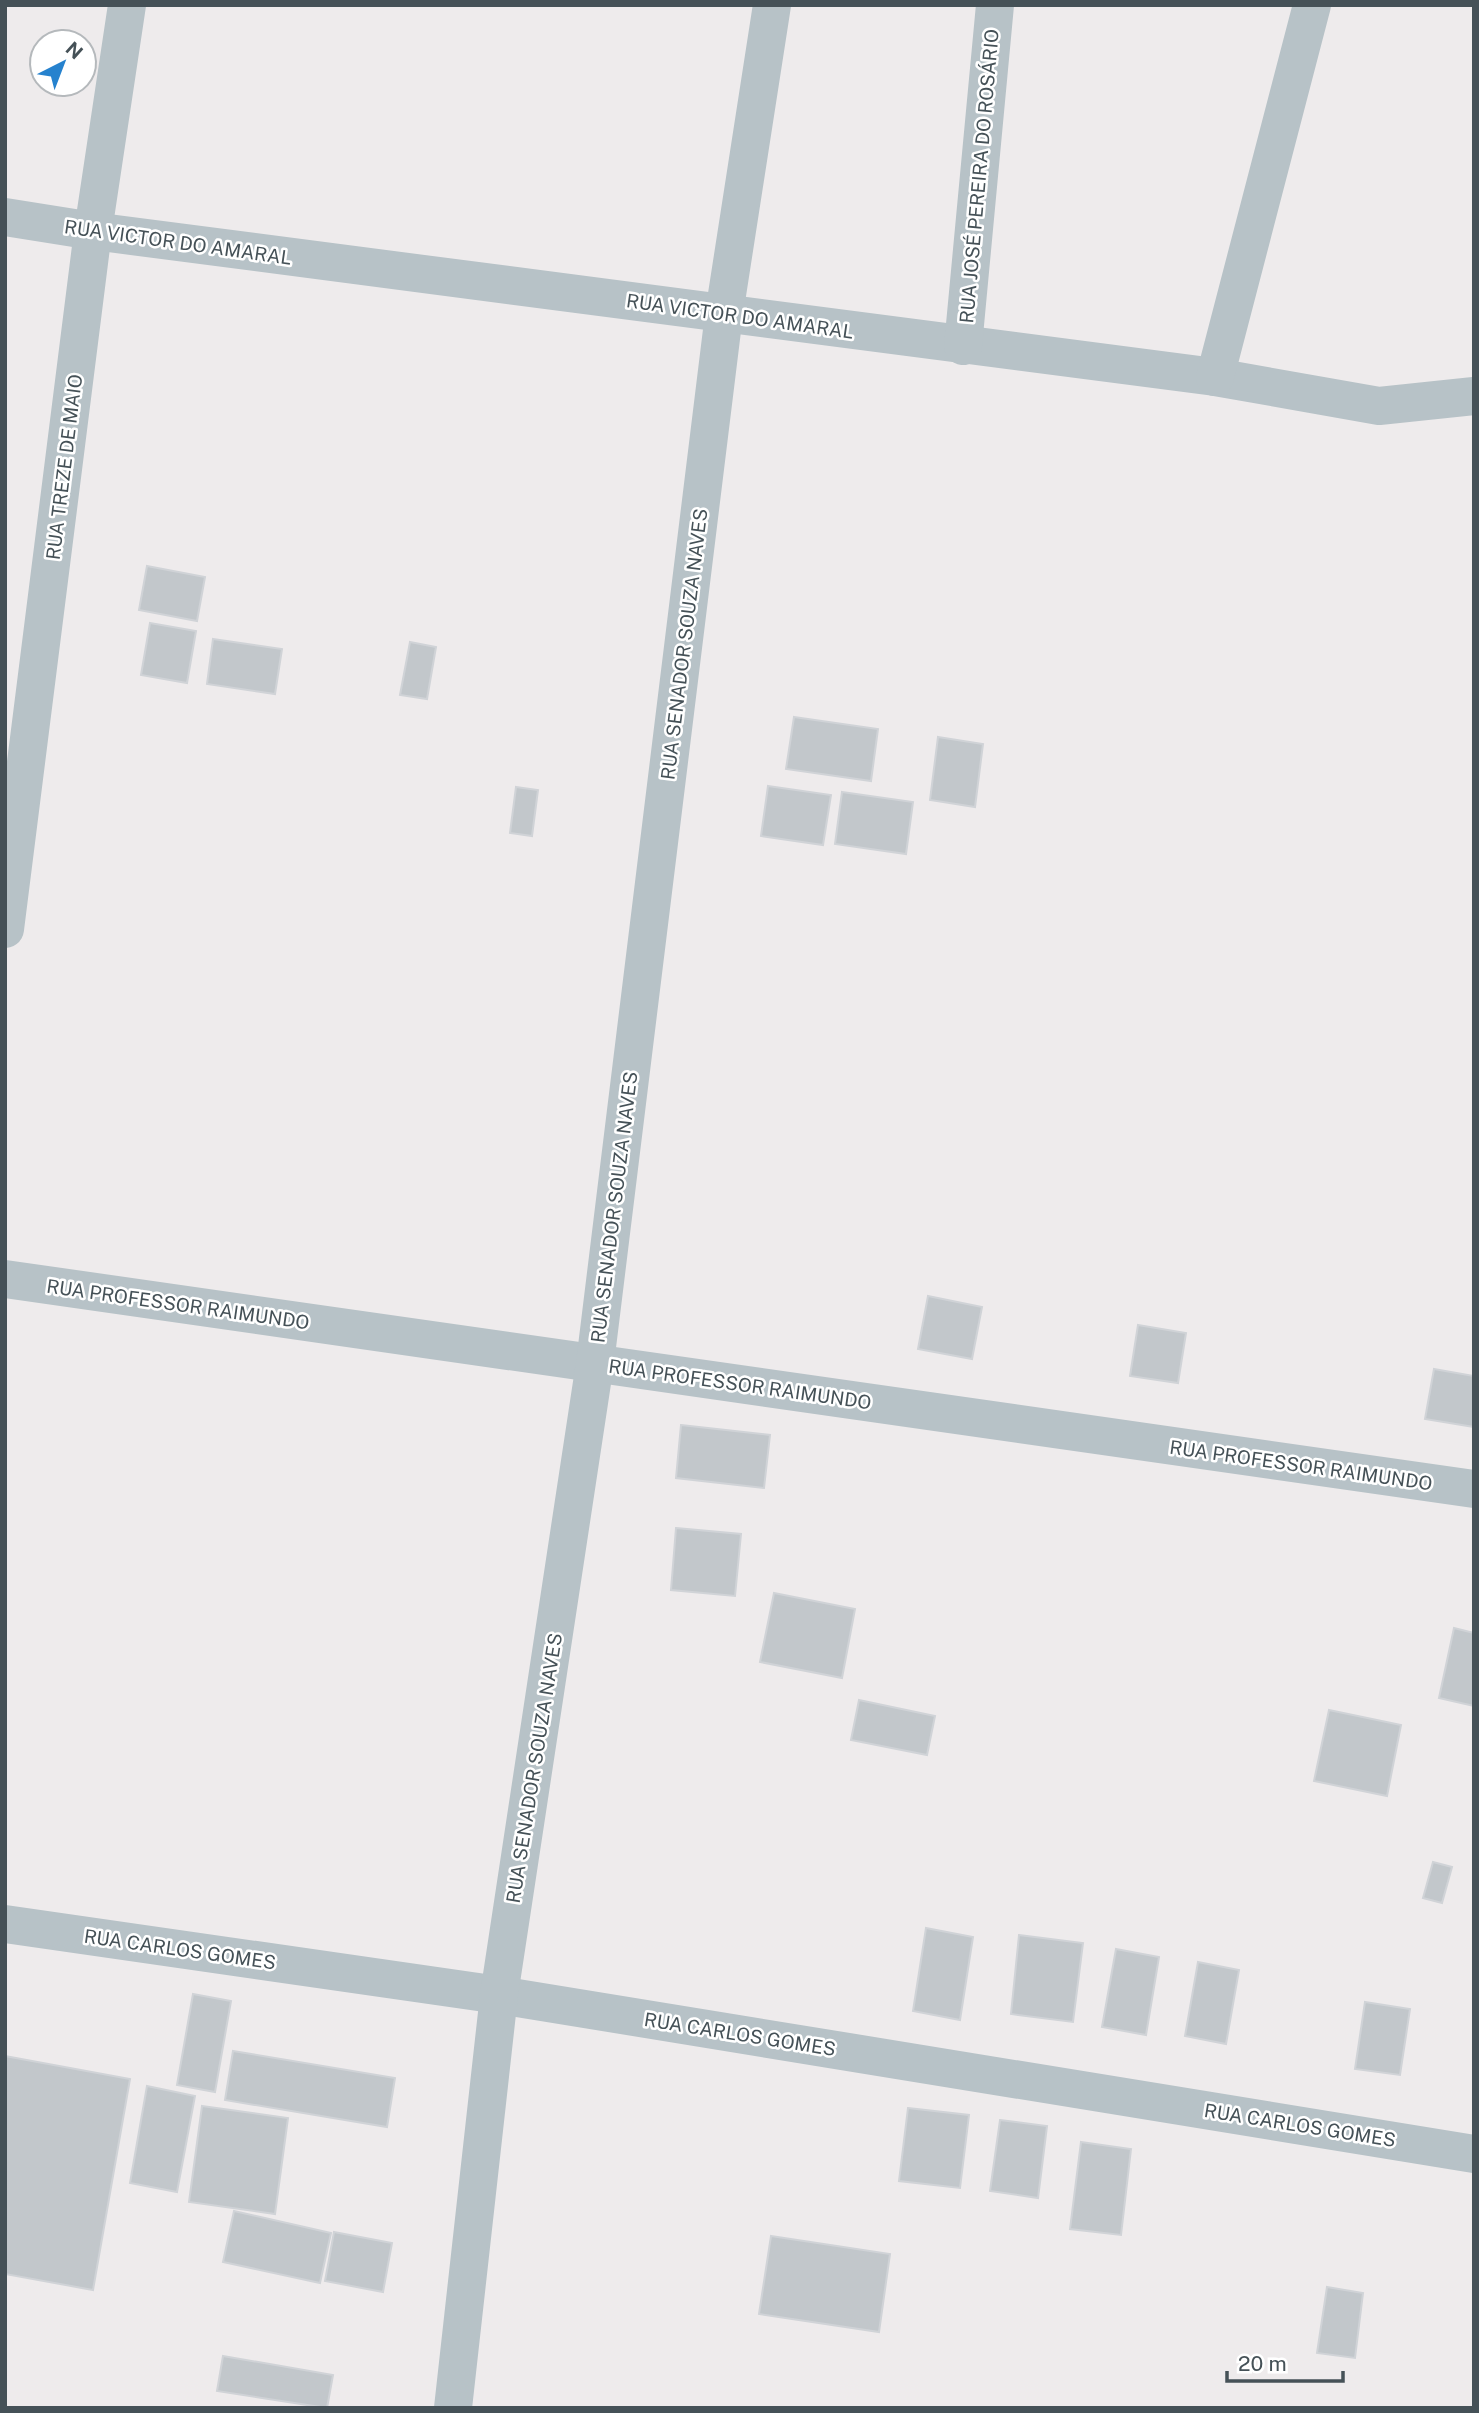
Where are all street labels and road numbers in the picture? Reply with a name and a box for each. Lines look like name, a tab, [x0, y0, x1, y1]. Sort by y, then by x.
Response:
street label: RUA JOSÉ PEREIRA DO ROSÁRIO	[955, 28, 1003, 324]
street label: RUA VICTOR DO AMARAL	[63, 215, 293, 269]
street label: RUA VICTOR DO AMARAL	[625, 289, 855, 343]
street label: RUA TREZE DE MAIO	[42, 373, 86, 561]
street label: RUA SENADOR SOUZA NAVES	[656, 507, 712, 781]
street label: RUA SENADOR SOUZA NAVES	[586, 1070, 642, 1344]
street label: RUA PROFESSOR RAIMUNDO	[45, 1275, 311, 1333]
street label: RUA PROFESSOR RAIMUNDO	[607, 1355, 873, 1413]
street label: RUA PROFESSOR RAIMUNDO	[1168, 1436, 1434, 1494]
street label: RUA SENADOR SOUZA NAVES	[502, 1631, 566, 1905]
street label: RUA CARLOS GOMES	[83, 1925, 277, 1973]
street label: RUA CARLOS GOMES	[643, 2008, 837, 2060]
street label: RUA CARLOS GOMES	[1203, 2099, 1397, 2151]

